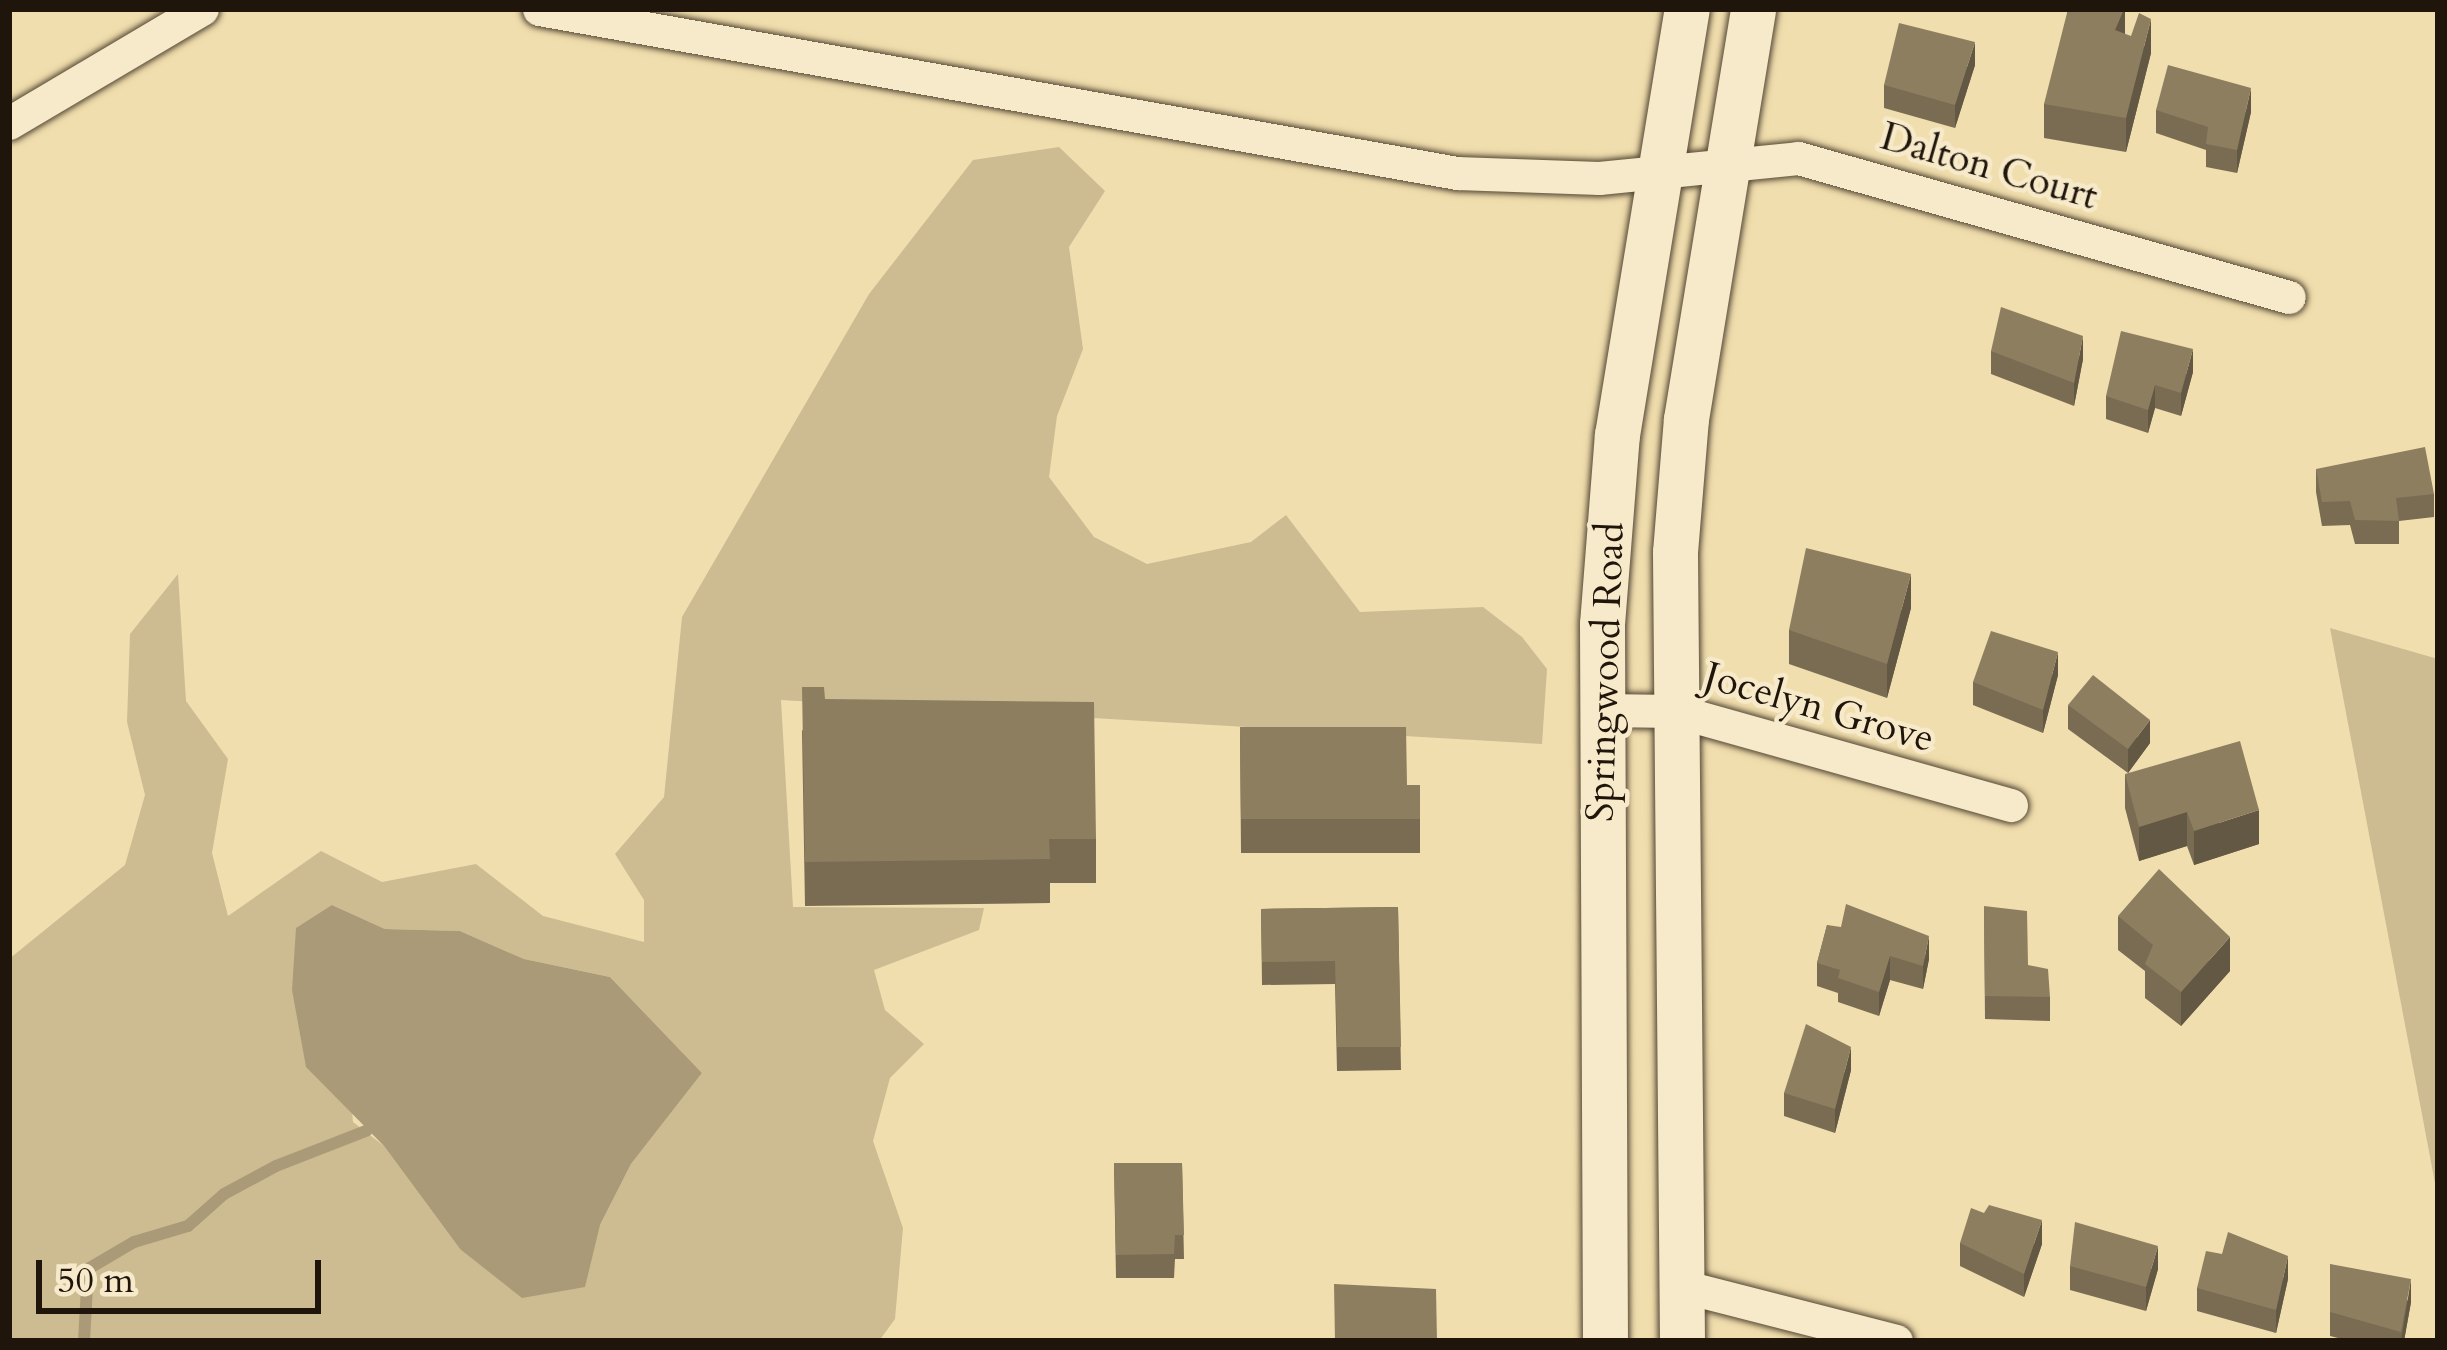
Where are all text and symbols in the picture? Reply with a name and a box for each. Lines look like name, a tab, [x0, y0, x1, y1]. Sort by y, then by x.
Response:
street label: Dalton Court	[1875, 114, 2103, 220]
street label: Springwood Road	[1577, 521, 1635, 823]
street label: Jocelyn Grove	[1699, 653, 1939, 763]
scale bar	[42, 1236, 327, 1310]
text: 50 m	[57, 1256, 134, 1305]

